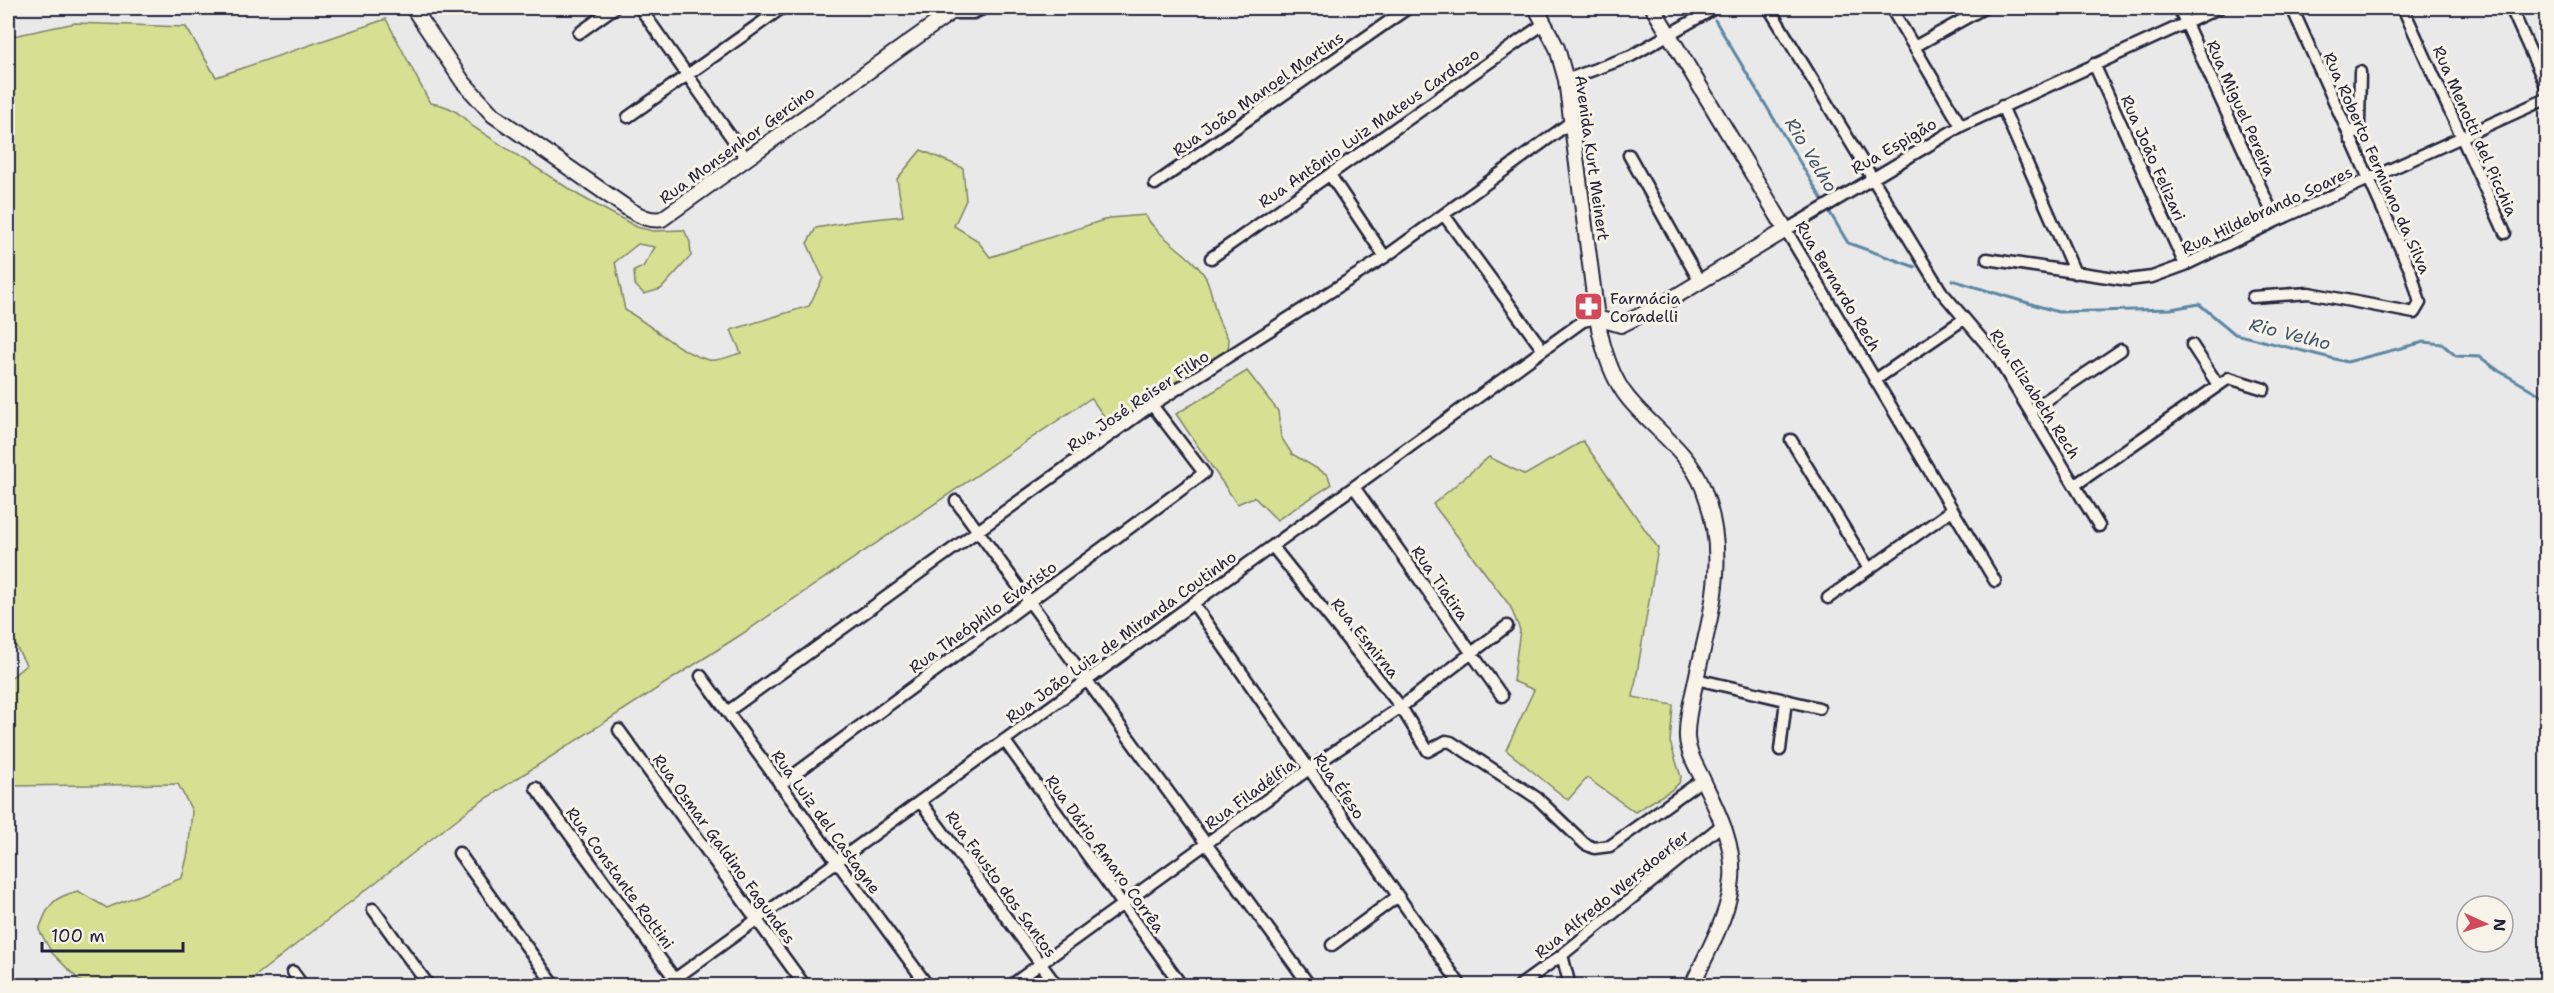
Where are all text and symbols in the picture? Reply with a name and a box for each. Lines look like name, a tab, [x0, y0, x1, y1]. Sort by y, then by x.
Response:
street label: Rua João Manoel Martins	[1169, 27, 1348, 161]
street label: Rua Miguel Pereira	[2202, 37, 2280, 179]
street label: Rua Antônio Luiz Mateus Cardozo	[1254, 43, 1484, 213]
street label: Rua Menotti del Picchia	[2428, 43, 2522, 219]
street label: Rua Roberto Fermiano da Silva	[2319, 49, 2436, 277]
street label: Avenida Kurt Meinert	[1570, 74, 1614, 242]
street label: Rua Monsenhor Gercino	[655, 81, 819, 209]
street label: Rua João Felizari	[2116, 92, 2190, 224]
water label: Rio Velho	[1779, 113, 1843, 197]
street label: Rua Espigão	[1848, 113, 1940, 179]
street label: Rua Hildebrando Soares	[2178, 161, 2356, 259]
street label: Rua Bernardo Rech	[1791, 217, 1885, 355]
place label: Farmácia Coradelli	[1610, 288, 1680, 327]
pharmacy icon: Farmácia Coradelli	[1573, 291, 1605, 323]
water label: Rio Velho	[2247, 312, 2333, 356]
street label: Rua Elizabeth Rech	[1985, 325, 2085, 463]
street label: Rua José Reiser Filho	[1063, 346, 1213, 456]
street label: Rua Tiatira	[1407, 542, 1473, 624]
street label: Rua João Luiz de Miranda Coutinho	[1002, 546, 1240, 728]
street label: Rua Theóphilo Evaristo	[905, 556, 1061, 678]
street label: Rua Esmirna	[1326, 594, 1404, 682]
street label: Rua Luiz del Castagne	[767, 746, 885, 898]
street label: Rua Éfeso	[1309, 749, 1369, 823]
street label: Rua Osmar Galdino Fagundes	[648, 750, 800, 948]
street label: Rua Filadélfia	[1200, 754, 1300, 834]
street label: Rua Dário Amaro Corrêa	[1041, 771, 1169, 937]
street label: Rua Constante Rottini	[561, 803, 679, 953]
street label: Rua Fausto dos Santos	[941, 806, 1061, 962]
street label: Rua Alfredo Wersdoerfer	[1531, 825, 1693, 963]
north arrow	[2455, 894, 2515, 954]
scale bar	[42, 915, 183, 953]
text: N	[2489, 918, 2510, 932]
text: 100 m	[51, 924, 105, 948]

